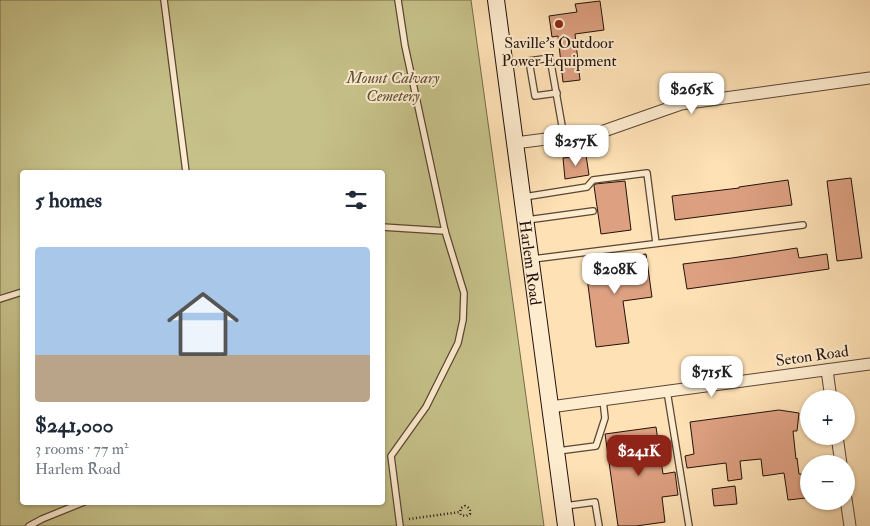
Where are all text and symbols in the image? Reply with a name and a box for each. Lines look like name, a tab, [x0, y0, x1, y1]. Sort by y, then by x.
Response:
marker: Saville's Outdoor Power Equipment	[553, 18, 565, 30]
place label: Saville's Outdoor Power Equipment	[501, 33, 617, 72]
park label: Mount Calvary Cemetery	[346, 68, 440, 106]
pin: $265K	[657, 72, 727, 115]
text: $265K	[670, 79, 714, 99]
pin: $257K	[541, 124, 611, 167]
text: $257K	[555, 131, 597, 151]
icon: filters	[342, 186, 370, 214]
text: 5 homes	[35, 187, 102, 214]
street label: Harlem Road	[514, 219, 546, 307]
pin: $208K	[580, 252, 650, 295]
text: $208K	[593, 259, 637, 279]
icon: home	[158, 279, 248, 369]
street label: Seton Road	[774, 341, 850, 371]
pin: $715K	[677, 356, 747, 398]
text: $715K	[692, 362, 732, 382]
map controls	[800, 390, 855, 510]
button: +	[800, 390, 855, 445]
text: $241,000	[35, 412, 114, 439]
pin: $241K	[604, 434, 674, 477]
text: 3 rooms · 77 m²	[35, 439, 129, 459]
text: $241K	[618, 441, 660, 461]
button: −	[800, 455, 855, 510]
text: Harlem Road	[35, 459, 121, 479]

